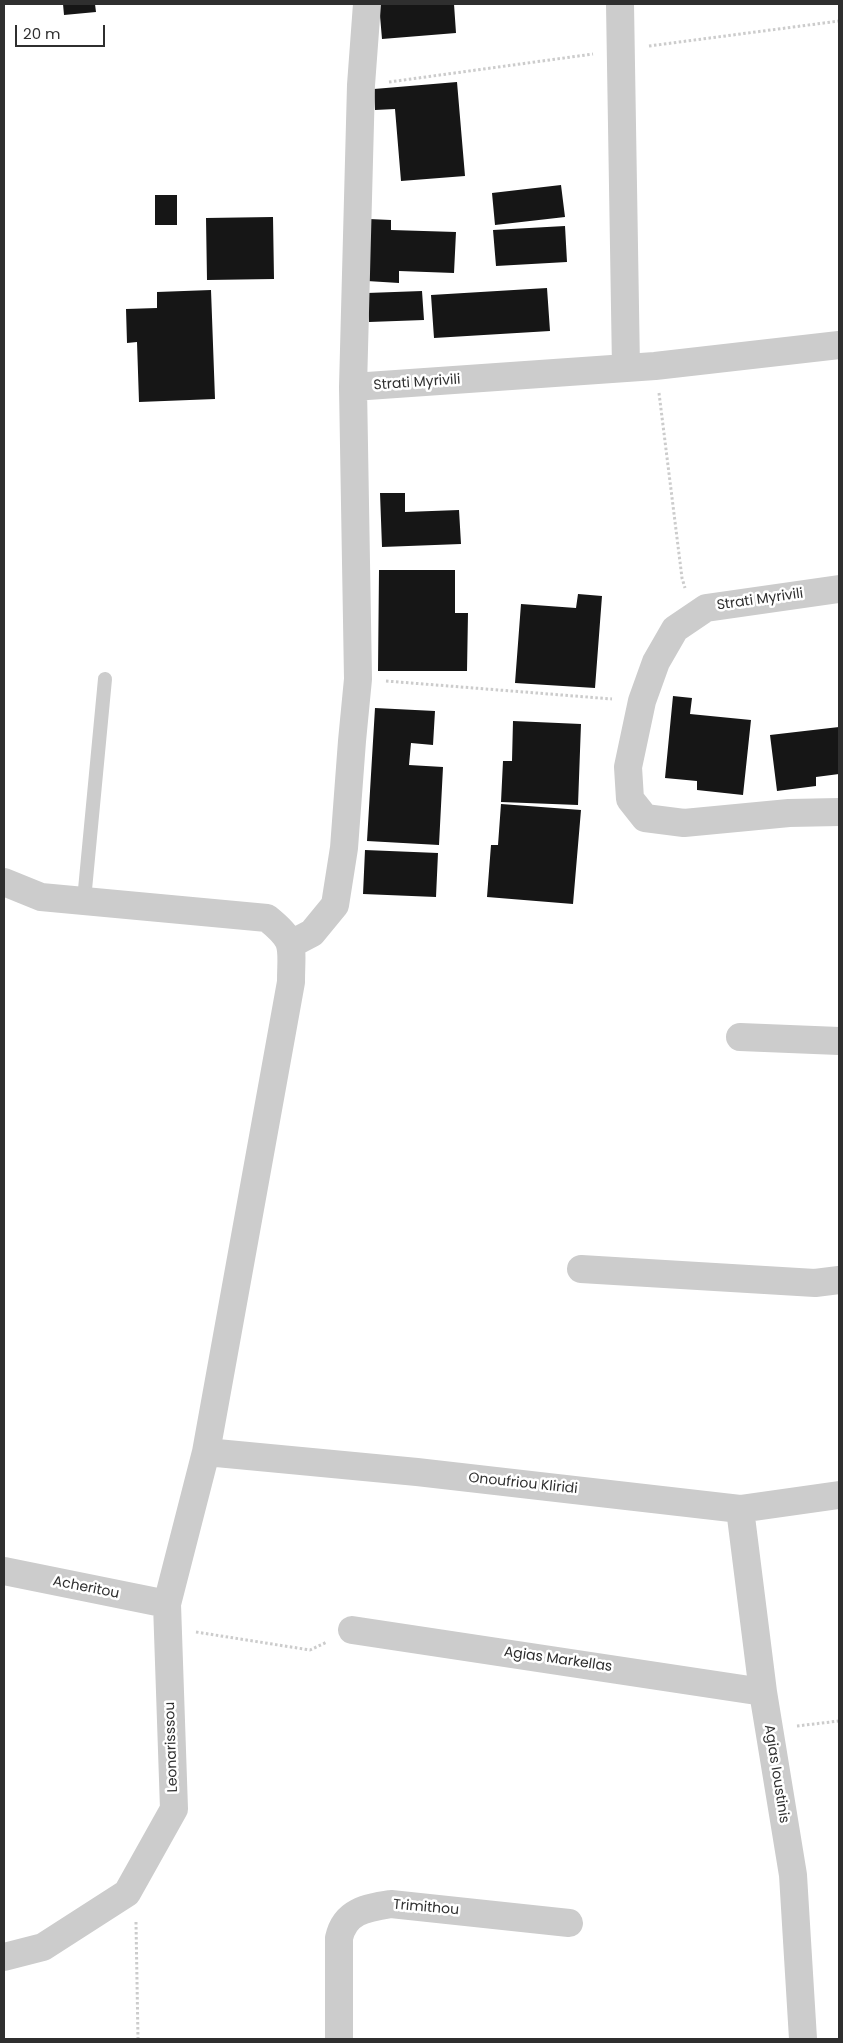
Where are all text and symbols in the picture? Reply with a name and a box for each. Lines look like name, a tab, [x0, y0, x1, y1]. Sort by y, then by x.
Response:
scale bar	[18, 15, 108, 47]
text: 20 m	[23, 23, 61, 44]
street label: Strati Myrivili	[373, 372, 461, 394]
street label: Strati Myrivili	[716, 586, 804, 614]
street label: Onoufriou Kliridi	[468, 1470, 578, 1498]
street label: Acheritou	[51, 1573, 121, 1603]
street label: Agias Markellas	[503, 1644, 613, 1676]
street label: Leonarisssou	[162, 1701, 182, 1793]
street label: Agias Ioustinis	[760, 1723, 792, 1825]
street label: Trimithou	[392, 1897, 460, 1919]

